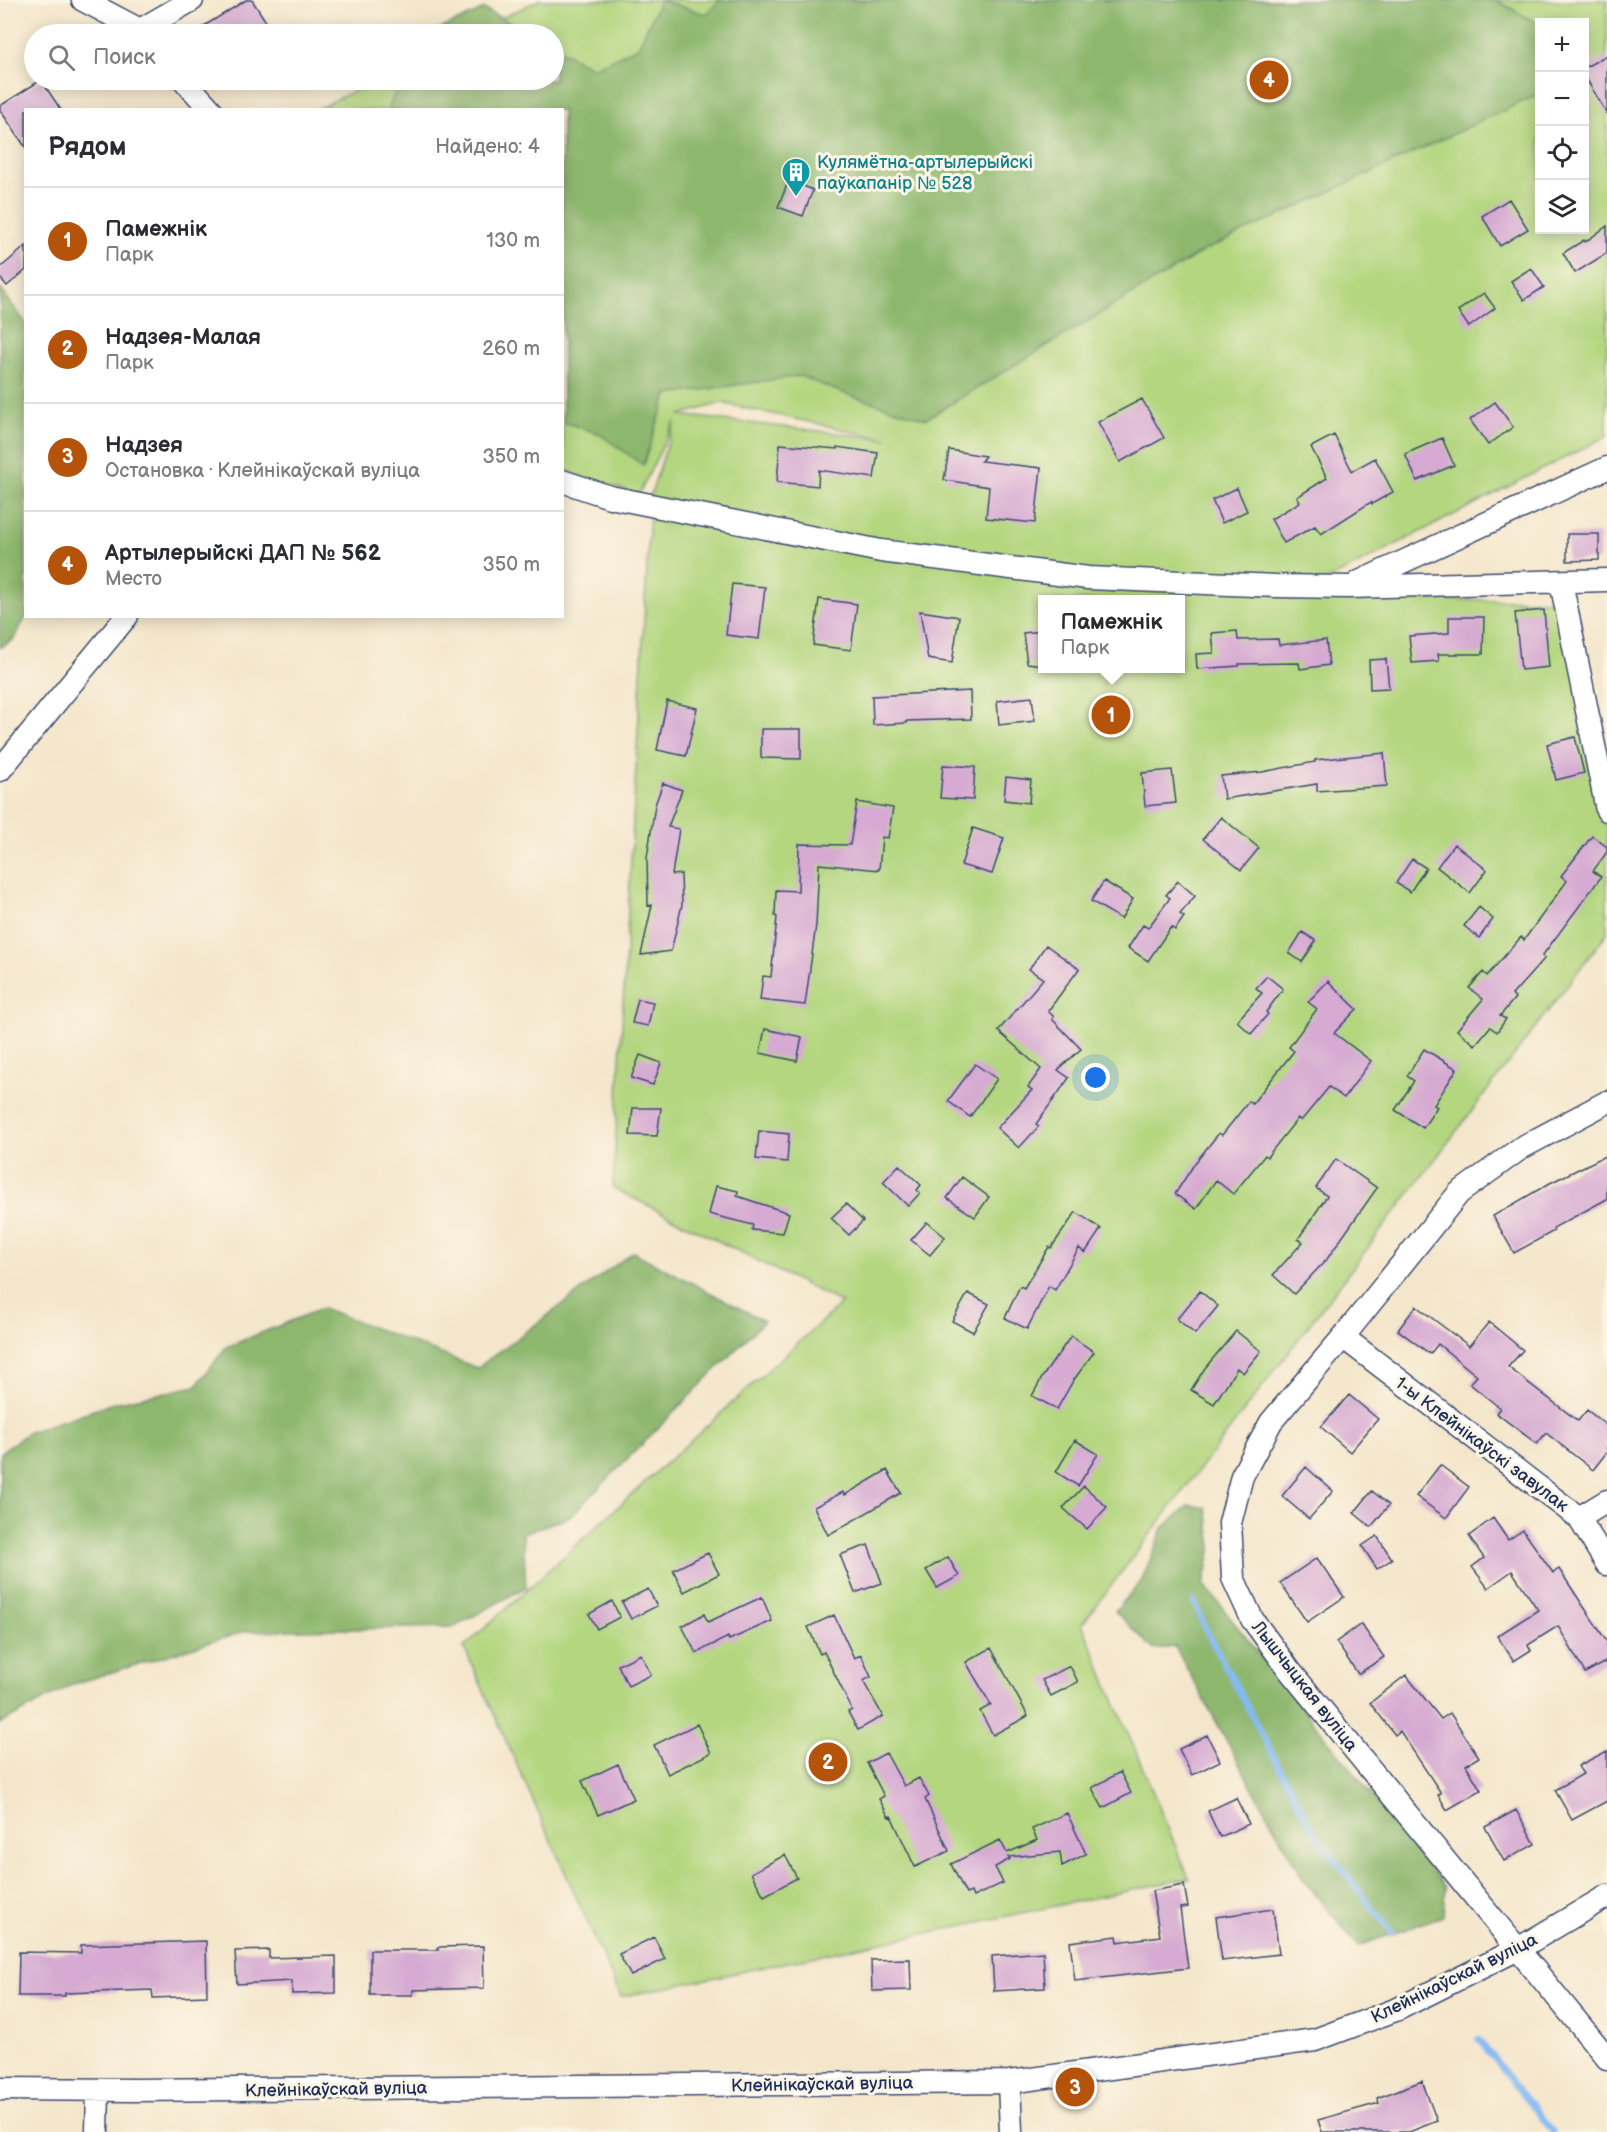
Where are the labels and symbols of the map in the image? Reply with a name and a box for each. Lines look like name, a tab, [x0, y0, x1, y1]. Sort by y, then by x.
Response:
pin: 4	[1250, 58, 1288, 103]
place label: Кулямётна-артылерыйскі паўкапанір № 528	[817, 152, 1033, 194]
building icon: Кулямётна-артылерыйскі паўкапанір № 528	[780, 156, 812, 198]
pin: 1	[1092, 692, 1130, 738]
your location	[1081, 1063, 1110, 1092]
street label: 1-ы Клейнікаўскі завулак	[1391, 1372, 1573, 1517]
street label: Лышчыцкая вуліца	[1247, 1616, 1362, 1756]
pin: 2	[808, 1740, 848, 1784]
street label: Клейнікаўскай вуліца	[1368, 1929, 1541, 2028]
pin: 3	[1056, 2064, 1094, 2110]
street label: Клейнікаўскай вуліца	[731, 2072, 914, 2097]
street label: Клейнікаўскай вуліца	[245, 2077, 428, 2102]

